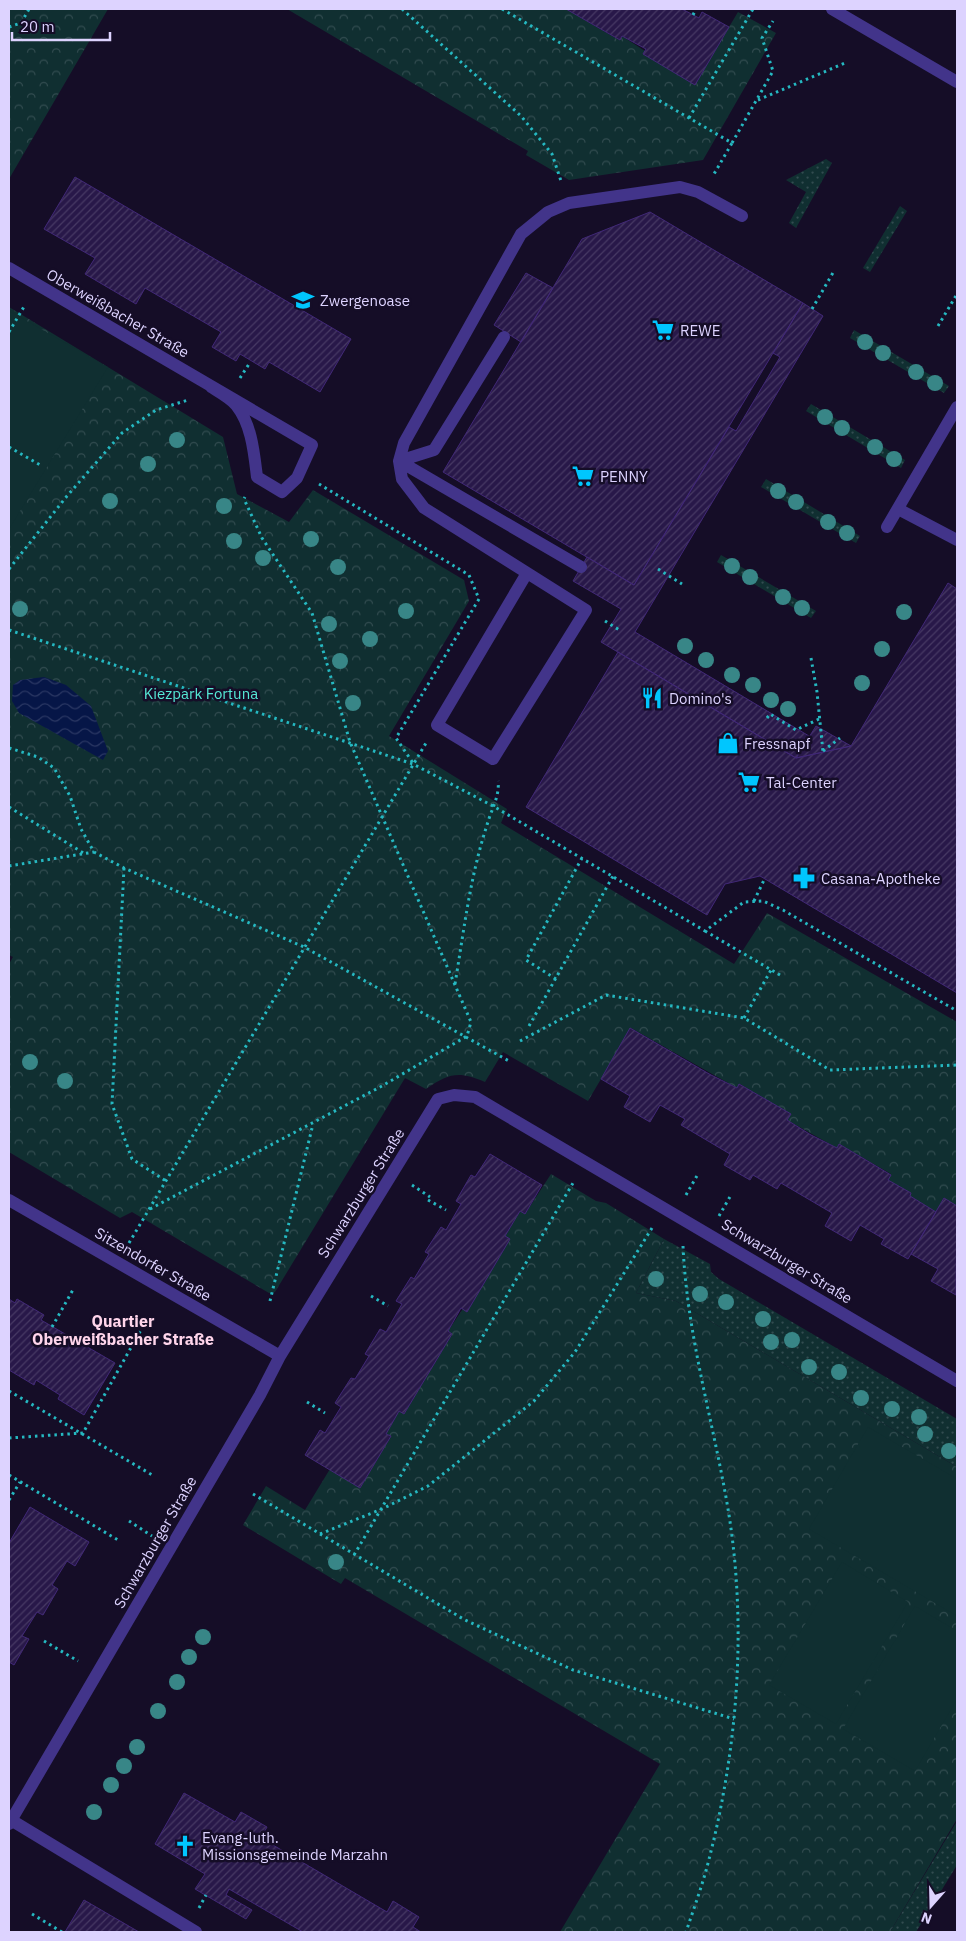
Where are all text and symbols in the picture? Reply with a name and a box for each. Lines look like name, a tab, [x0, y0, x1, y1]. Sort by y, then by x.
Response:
scale bar	[12, 10, 110, 42]
text: 20 m	[20, 17, 55, 36]
street label: Oberweißbacher Straße	[43, 264, 193, 362]
school or university icon: Zwergenoase	[290, 287, 316, 313]
place label: Zwergenoase	[320, 291, 410, 310]
supermarket icon: REWE	[650, 317, 676, 343]
place label: REWE	[680, 321, 720, 340]
supermarket icon: PENNY	[570, 463, 596, 489]
place label: PENNY	[600, 467, 648, 486]
park label: Kiezpark Fortuna	[144, 684, 258, 703]
restaurant icon: Domino's	[639, 685, 665, 711]
place label: Domino's	[669, 689, 732, 708]
shop icon: Fressnapf	[715, 730, 741, 756]
place label: Fressnapf	[744, 734, 810, 753]
supermarket icon: Tal-Center	[736, 769, 762, 795]
place label: Tal-Center	[766, 773, 837, 792]
pharmacy icon: Casana-Apotheke	[791, 865, 817, 891]
place label: Casana-Apotheke	[821, 869, 940, 888]
street label: Schwarzburger Straße	[313, 1125, 409, 1261]
street label: Schwarzburger Straße	[718, 1214, 856, 1308]
street label: Sitzendorfer Straße	[91, 1223, 215, 1305]
district label: Quartier Oberweißbacher Straße	[32, 1311, 214, 1349]
street label: Schwarzburger Straße	[109, 1473, 201, 1611]
place label: Evang-luth. Missionsgemeinde Marzahn	[202, 1828, 388, 1864]
church icon: Evang-luth. Missionsgemeinde Marzahn	[172, 1833, 198, 1859]
north arrow	[906, 1881, 956, 1931]
text: N	[919, 1908, 934, 1928]

